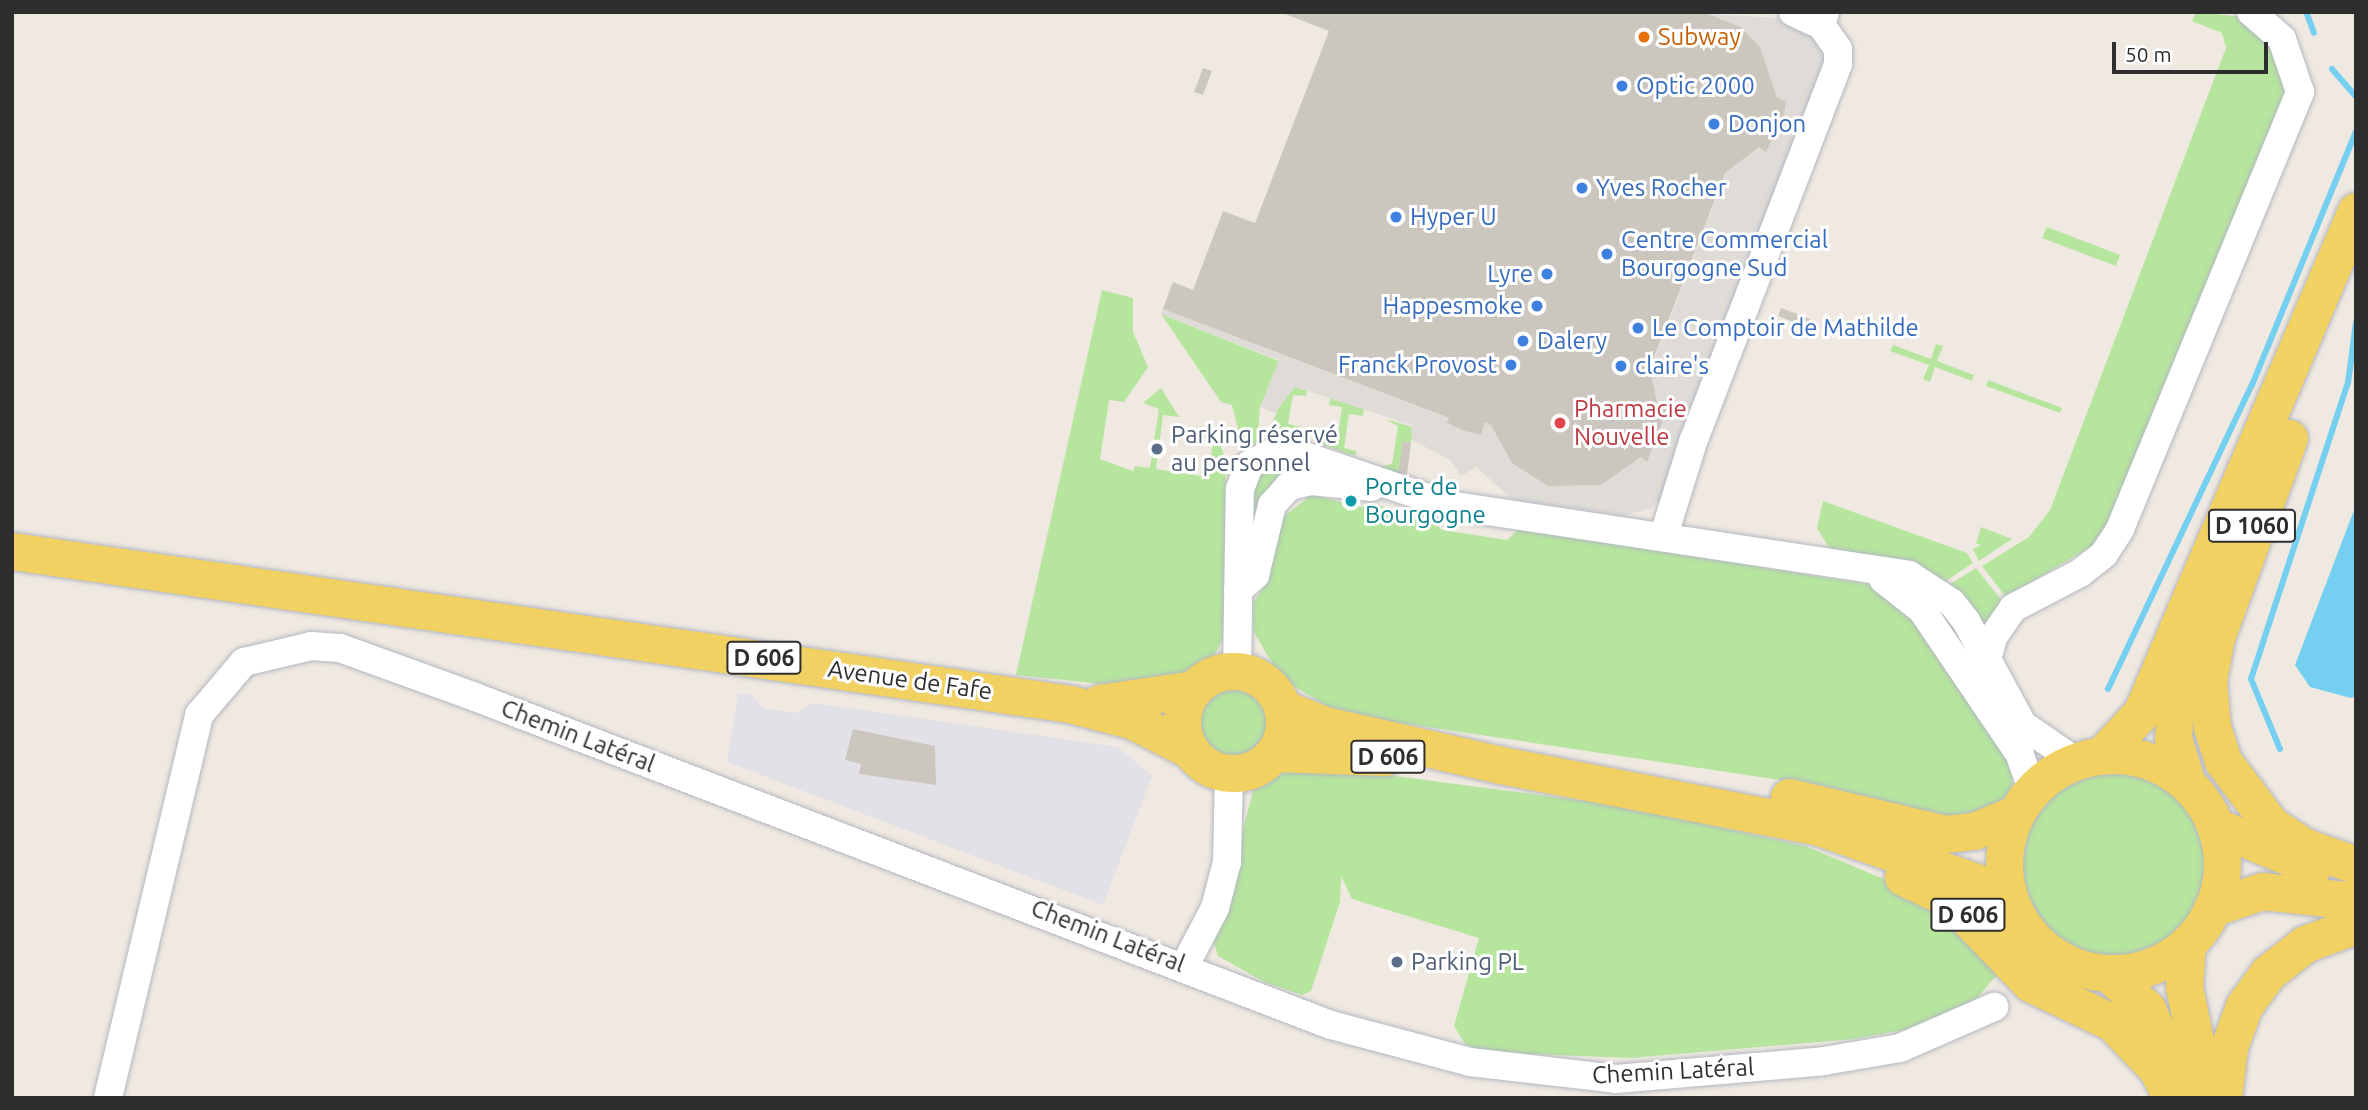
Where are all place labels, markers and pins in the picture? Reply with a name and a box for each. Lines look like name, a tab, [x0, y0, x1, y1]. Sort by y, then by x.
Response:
place label: Subway	[1658, 23, 1741, 51]
marker: Subway	[1636, 29, 1652, 45]
place label: Optic 2000	[1636, 72, 1755, 100]
marker: Optic 2000	[1614, 78, 1630, 94]
place label: Donjon	[1728, 110, 1806, 138]
marker: Donjon	[1706, 116, 1722, 132]
place label: Yves Rocher	[1596, 174, 1727, 202]
marker: Yves Rocher	[1574, 180, 1590, 196]
place label: Hyper U	[1410, 203, 1497, 231]
marker: Hyper U	[1388, 209, 1404, 225]
place label: Centre Commercial Bourgogne Sud	[1621, 226, 1828, 282]
marker: Centre Commercial Bourgogne Sud	[1599, 246, 1615, 262]
place label: Lyre	[1487, 260, 1533, 288]
marker: Lyre	[1539, 266, 1555, 282]
place label: Happesmoke	[1382, 292, 1523, 320]
marker: Happesmoke	[1529, 298, 1545, 314]
place label: Le Comptoir de Mathilde	[1652, 314, 1919, 342]
marker: Le Comptoir de Mathilde	[1630, 320, 1646, 336]
place label: Dalery	[1537, 327, 1607, 355]
marker: Dalery	[1515, 333, 1531, 349]
place label: Franck Provost	[1338, 351, 1497, 379]
place label: claire's	[1635, 352, 1709, 380]
marker: Franck Provost	[1503, 357, 1519, 373]
marker: claire's	[1613, 358, 1629, 374]
place label: Pharmacie Nouvelle	[1574, 395, 1687, 451]
marker: Pharmacie Nouvelle	[1552, 415, 1568, 431]
place label: Parking réservé au personnel	[1171, 421, 1338, 477]
marker: Parking réservé au personnel	[1149, 441, 1165, 457]
place label: Porte de Bourgogne	[1365, 473, 1486, 529]
marker: Porte de Bourgogne	[1343, 493, 1359, 509]
place label: Parking PL	[1411, 948, 1524, 976]
marker: Parking PL	[1389, 954, 1405, 970]

